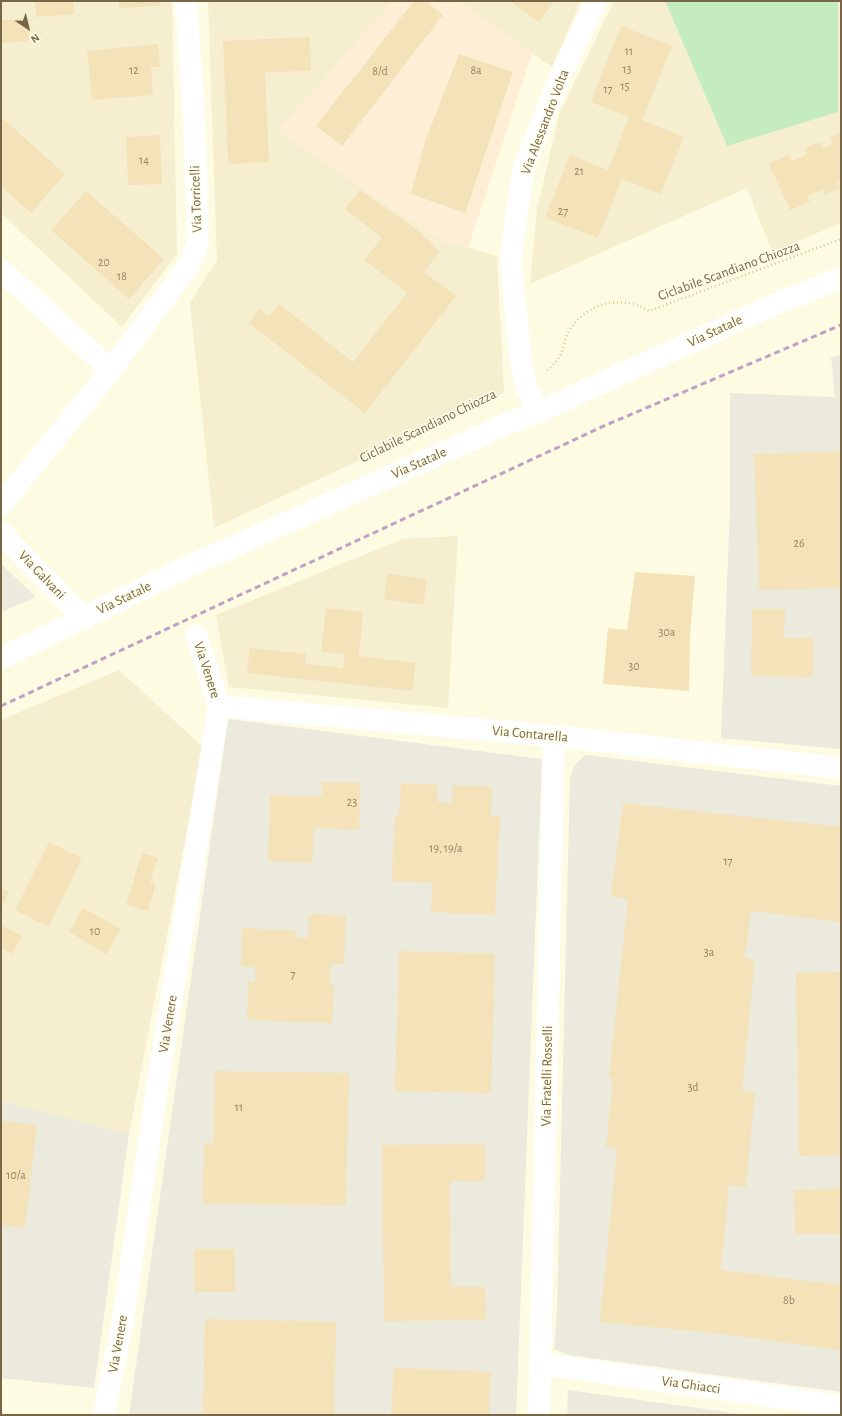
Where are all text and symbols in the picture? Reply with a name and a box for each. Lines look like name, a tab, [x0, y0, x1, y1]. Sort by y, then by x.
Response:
north arrow	[8, 8, 48, 48]
text: N	[29, 32, 41, 45]
house number: 11	[625, 44, 633, 58]
house number: 13	[622, 62, 632, 76]
house number: 12	[129, 63, 139, 77]
house number: 8a	[470, 63, 482, 77]
house number: 8/d	[372, 64, 388, 78]
street label: Via Alessandro Volta	[517, 67, 573, 177]
house number: 15	[620, 79, 630, 93]
house number: 17	[603, 82, 613, 96]
house number: 14	[139, 153, 149, 167]
house number: 21	[574, 164, 584, 178]
street label: Via Torricelli	[186, 165, 206, 233]
house number: 27	[558, 204, 568, 218]
street label: Ciclabile Scandiano Chiozza	[656, 237, 802, 305]
house number: 20	[98, 255, 110, 269]
house number: 18	[117, 269, 127, 283]
street label: Via Statale	[685, 311, 745, 351]
street label: Ciclabile Scandiano Chiozza	[357, 386, 499, 466]
street label: Via Statale	[389, 443, 449, 483]
house number: 26	[793, 536, 805, 550]
street label: Via Galvani	[15, 547, 69, 603]
street label: Via Statale	[94, 578, 154, 618]
house number: 30a	[659, 625, 675, 639]
street label: Via Venere	[190, 640, 224, 700]
house number: 30	[628, 659, 640, 673]
street label: Via Contarella	[491, 722, 569, 746]
house number: 23	[347, 795, 357, 809]
house number: 19, 19/a	[429, 841, 463, 855]
house number: 17	[723, 854, 733, 868]
house number: 10	[90, 924, 100, 938]
house number: 3a	[704, 945, 714, 959]
house number: 7	[290, 967, 296, 981]
street label: Via Venere	[155, 994, 181, 1054]
street label: Via Fratelli Rosselli	[538, 1025, 556, 1127]
house number: 3d	[687, 1080, 699, 1094]
house number: 11	[235, 1100, 243, 1114]
house number: 10/a	[6, 1168, 26, 1182]
house number: 8b	[783, 1293, 795, 1307]
street label: Via Venere	[105, 1314, 131, 1374]
street label: Via Ghiacci	[660, 1373, 722, 1397]

